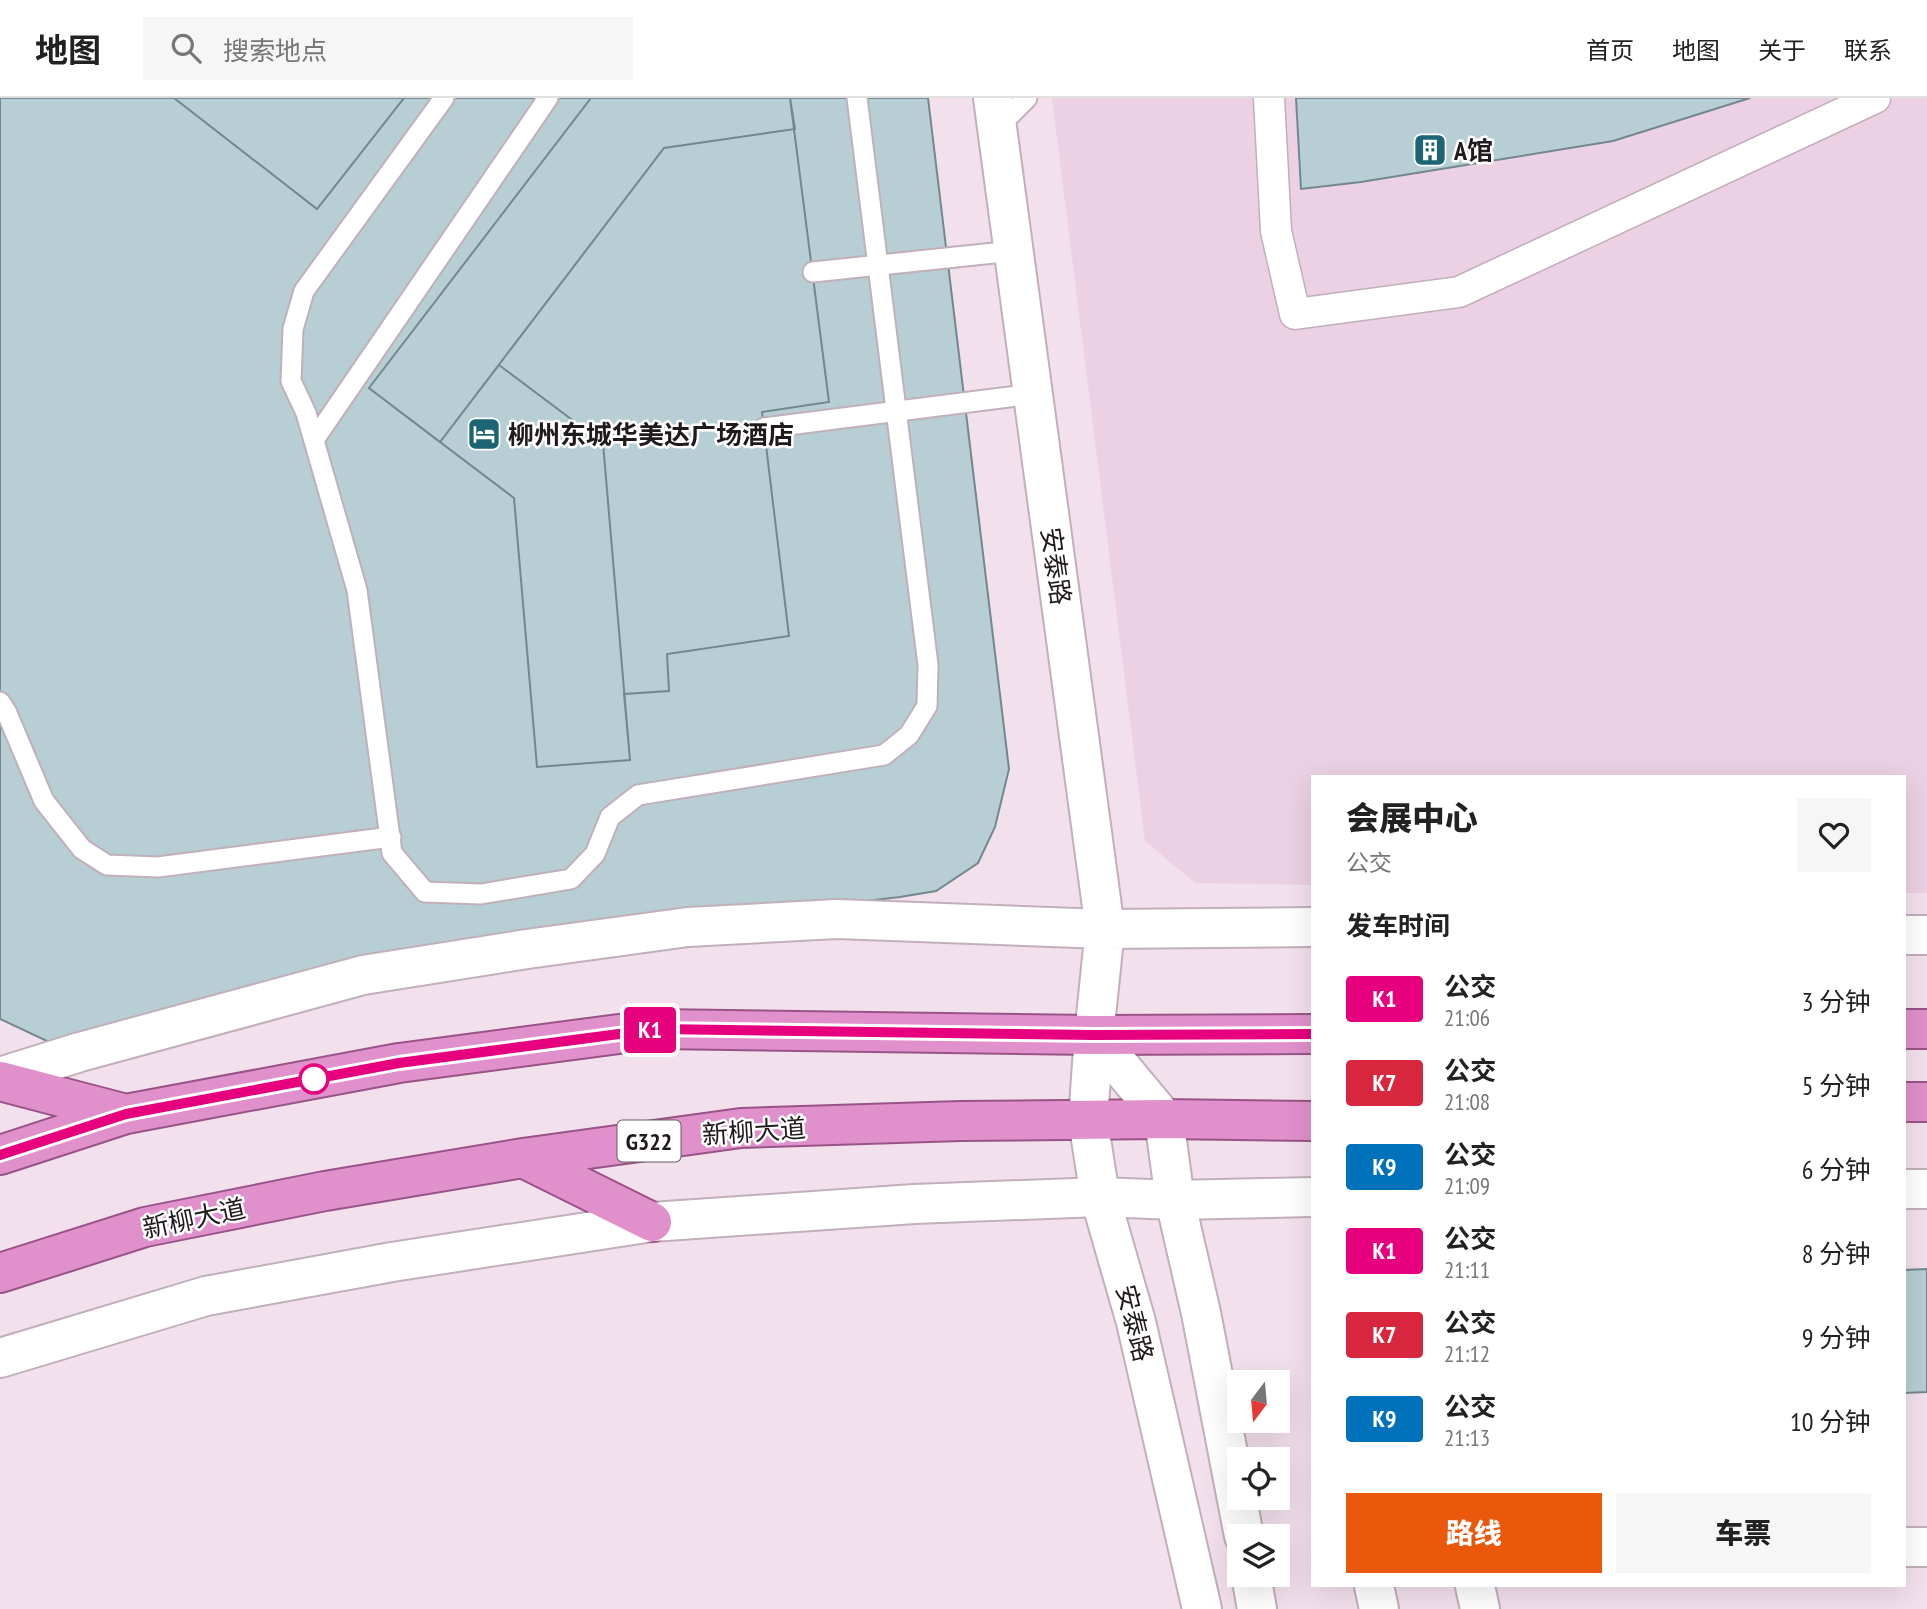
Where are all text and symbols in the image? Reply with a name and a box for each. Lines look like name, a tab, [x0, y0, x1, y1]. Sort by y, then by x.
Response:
search box	[143, 17, 633, 80]
text: 地图	[35, 28, 101, 71]
icon: search	[167, 29, 205, 67]
text: 搜索地点	[223, 34, 327, 67]
text: 首页	[1586, 35, 1634, 66]
text: 地图	[1672, 35, 1720, 66]
text: 关于	[1758, 35, 1806, 66]
text: 联系	[1844, 35, 1892, 66]
building icon: A馆	[1411, 131, 1449, 169]
place label: A馆	[1453, 134, 1493, 167]
hotel icon: 柳州东城华美达广场酒店	[465, 415, 503, 453]
place label: 柳州东城华美达广场酒店	[508, 418, 794, 451]
street label: 安泰路	[1034, 525, 1078, 607]
text: 会展中心	[1346, 796, 1478, 839]
button: heart	[1797, 798, 1871, 872]
text: 公交	[1346, 848, 1392, 877]
text: 发车时间	[1346, 909, 1450, 942]
text: 公交	[1444, 970, 1496, 1003]
text: K1	[1373, 983, 1396, 1014]
text: 3 分钟	[1802, 985, 1871, 1018]
text: 21:06	[1444, 1003, 1490, 1032]
line badge: K1	[618, 1007, 682, 1053]
text: K1	[638, 1014, 662, 1045]
text: 公交	[1444, 1054, 1496, 1087]
unlabelled marker	[299, 1064, 329, 1094]
text: K7	[1373, 1067, 1396, 1098]
text: 5 分钟	[1802, 1069, 1871, 1102]
text: 21:08	[1444, 1087, 1490, 1116]
street label: 新柳大道	[701, 1111, 807, 1151]
road number: G322	[618, 1121, 680, 1162]
text: 公交	[1444, 1138, 1496, 1171]
text: K9	[1373, 1151, 1396, 1182]
text: 6 分钟	[1802, 1153, 1871, 1186]
text: 21:09	[1444, 1171, 1490, 1200]
street label: 新柳大道	[140, 1191, 248, 1245]
text: 公交	[1444, 1222, 1496, 1255]
text: K1	[1373, 1235, 1396, 1266]
text: 8 分钟	[1802, 1237, 1871, 1270]
text: 21:11	[1444, 1255, 1490, 1284]
street label: 安泰路	[1110, 1281, 1160, 1365]
text: 公交	[1444, 1306, 1496, 1339]
text: K7	[1373, 1319, 1396, 1350]
text: 9 分钟	[1802, 1321, 1871, 1354]
text: 21:12	[1444, 1339, 1490, 1368]
north arrow	[1227, 1370, 1290, 1433]
map controls	[1227, 1370, 1290, 1587]
text: 公交	[1444, 1390, 1496, 1423]
text: K9	[1373, 1403, 1396, 1434]
text: 10 分钟	[1790, 1405, 1871, 1438]
text: 21:13	[1444, 1423, 1490, 1452]
button: locate	[1227, 1447, 1290, 1510]
button: 路线	[1346, 1493, 1602, 1573]
button: 车票	[1616, 1493, 1871, 1573]
button: layers	[1227, 1524, 1290, 1587]

